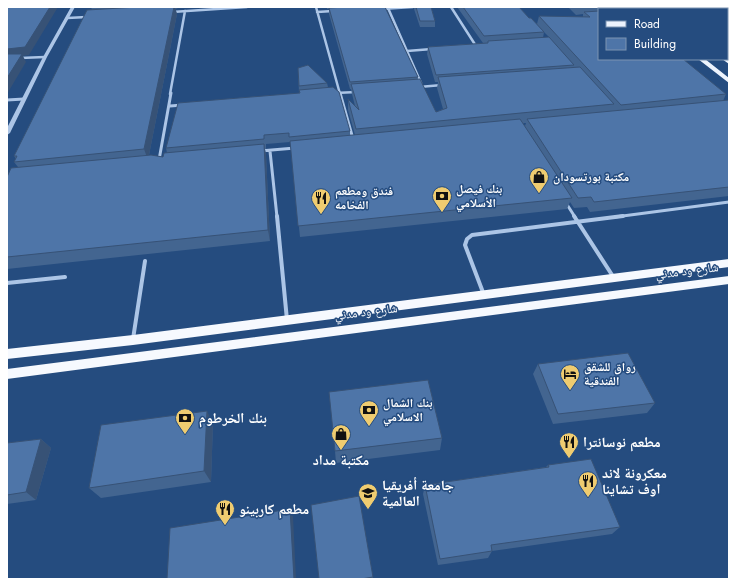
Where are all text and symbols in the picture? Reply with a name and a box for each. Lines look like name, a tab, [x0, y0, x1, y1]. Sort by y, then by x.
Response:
legend	[598, 8, 728, 60]
text: Road	[634, 15, 660, 33]
text: Building	[634, 35, 676, 53]
shop icon: مكتبة بورتسودان	[528, 166, 550, 194]
place label: مكتبة بورتسودان	[553, 168, 630, 186]
place label: بنك فيصل الأسلامي	[456, 180, 502, 213]
place label: فندق ومطعم الفخامه	[335, 182, 393, 214]
bank icon: بنك فيصل الأسلامي	[431, 185, 453, 213]
restaurant icon: فندق ومطعم الفخامه	[310, 187, 332, 215]
street label: شارع ود مدني	[654, 258, 720, 285]
street label: شارع ود مدني	[333, 299, 399, 326]
place label: رواق للشقق الفندقية	[584, 358, 636, 390]
hotel icon: رواق للشقق الفندقية	[559, 363, 581, 391]
place label: بنك الشمال الاسلامي	[383, 394, 432, 427]
bank icon: بنك الشمال الاسلامي	[358, 399, 380, 427]
bank icon: بنك الخرطوم	[174, 407, 196, 435]
place label: بنك الخرطوم	[199, 408, 267, 428]
shop icon: مكتبة مداد	[330, 423, 352, 451]
restaurant icon: مطعم نوسانترا	[558, 431, 580, 459]
place label: مطعم نوسانترا	[583, 432, 661, 452]
place label: مكتبة مداد	[313, 450, 369, 470]
place label: معكرونة لاند اوف تشاينا	[602, 463, 667, 499]
restaurant icon: معكرونة لاند اوف تشاينا	[577, 470, 599, 498]
place label: جامعة أفريقيا العالمية	[382, 475, 454, 511]
school or university icon: جامعة أفريقيا العالمية	[357, 482, 379, 510]
restaurant icon: مطعم كاربينو	[214, 498, 236, 526]
place label: مطعم كاربينو	[239, 499, 309, 519]

